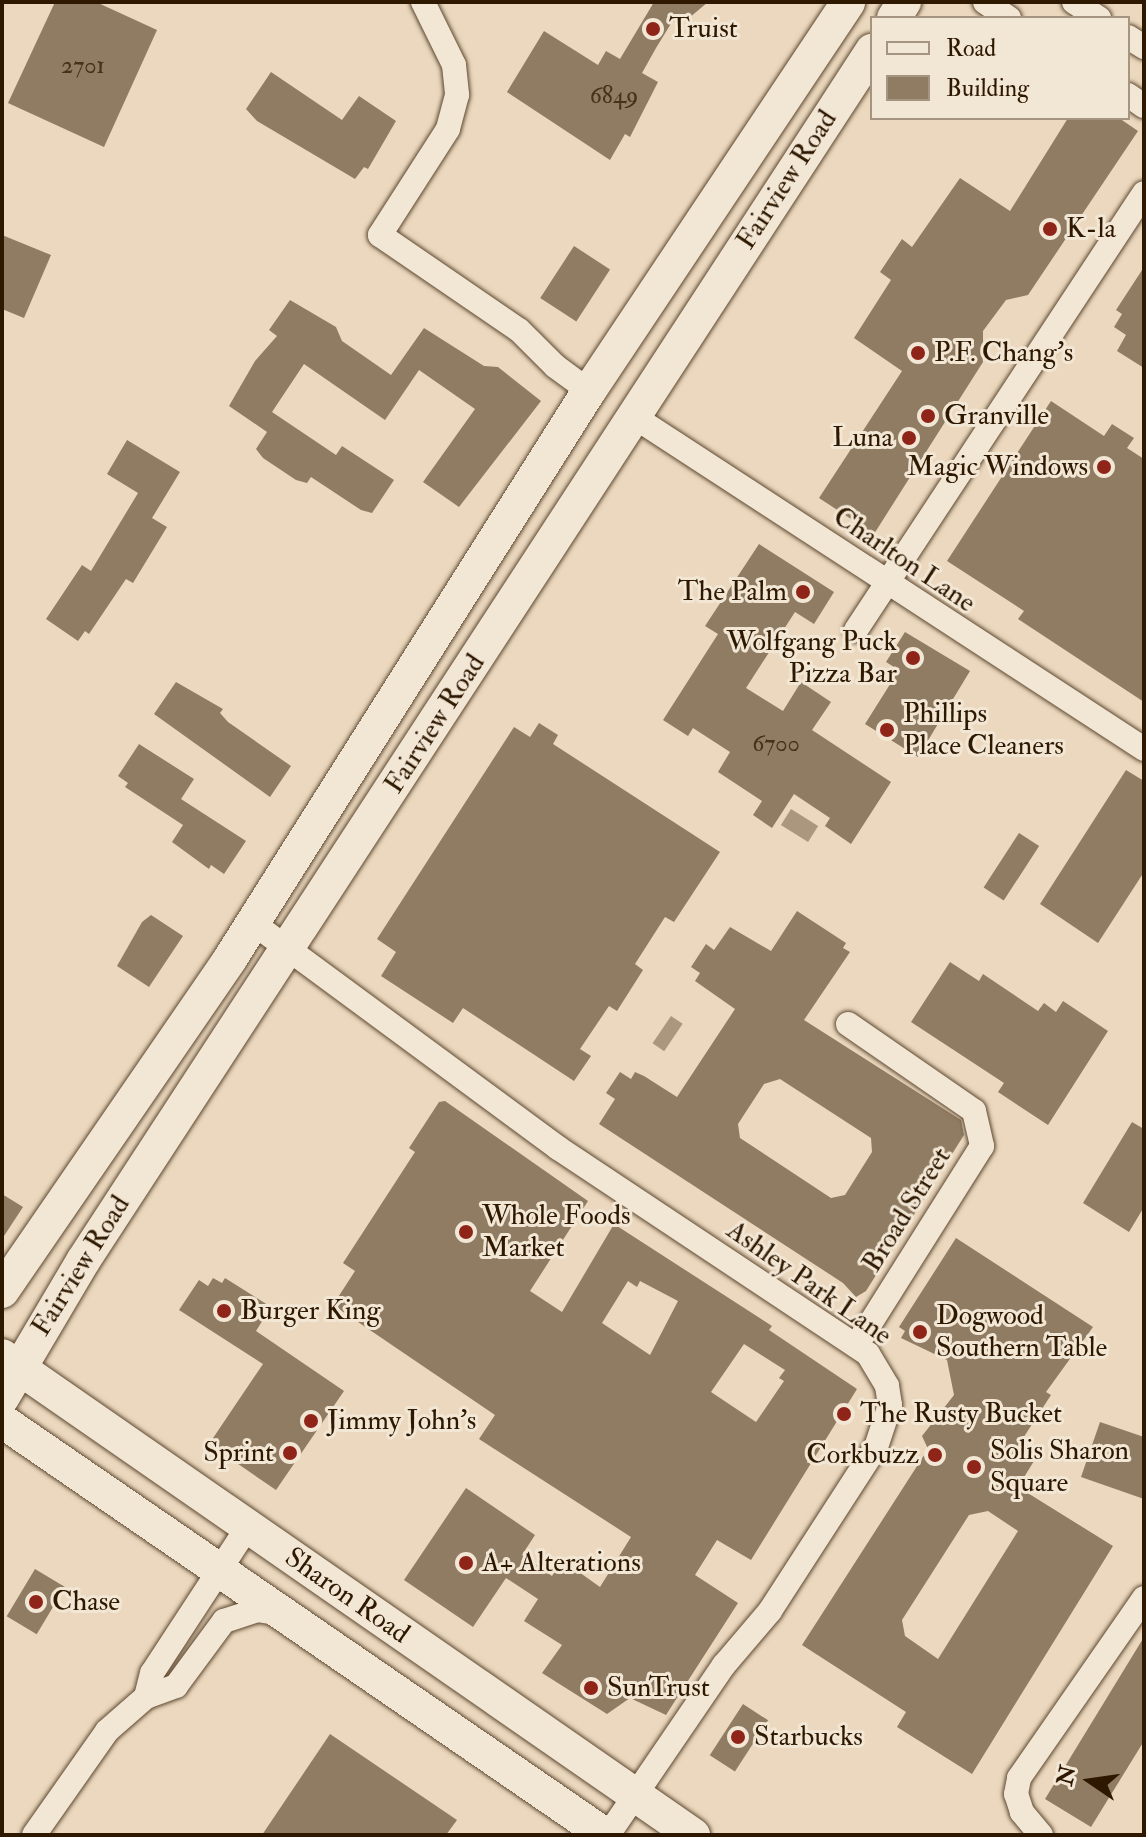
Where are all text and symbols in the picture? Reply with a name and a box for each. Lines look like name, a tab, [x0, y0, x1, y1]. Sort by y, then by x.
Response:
place label: Truist	[669, 12, 738, 46]
legend	[870, 16, 1130, 120]
marker: Truist	[644, 20, 662, 38]
text: Road	[946, 33, 996, 64]
house number: 2701	[61, 52, 105, 80]
text: Building	[946, 73, 1029, 104]
house number: 6849	[590, 82, 638, 110]
street label: Fairview Road	[730, 104, 844, 256]
place label: K-la	[1066, 212, 1116, 246]
marker: K-la	[1041, 220, 1059, 238]
place label: P.F. Chang's	[934, 336, 1073, 370]
marker: P.F. Chang's	[909, 344, 927, 362]
place label: Granville	[944, 399, 1049, 433]
marker: Granville	[919, 407, 937, 425]
place label: Luna	[832, 421, 893, 455]
marker: Luna	[900, 429, 918, 447]
place label: Magic Windows	[907, 450, 1088, 484]
marker: Magic Windows	[1095, 458, 1113, 476]
street label: Charlton Lane	[826, 500, 982, 620]
place label: The Palm	[678, 575, 787, 609]
marker: The Palm	[794, 583, 812, 601]
place label: Wolfgang Puck Pizza Bar	[727, 625, 897, 691]
street label: Fairview Road	[378, 648, 492, 800]
marker: Wolfgang Puck Pizza Bar	[904, 649, 922, 667]
place label: Phillips Place Cleaners	[903, 697, 1064, 763]
marker: Phillips Place Cleaners	[878, 721, 896, 739]
house number: 6700	[752, 730, 800, 758]
street label: Broad Street	[855, 1141, 959, 1279]
street label: Fairview Road	[25, 1190, 137, 1342]
place label: Whole Foods Market	[482, 1199, 631, 1265]
street label: Ashley Park Lane	[720, 1214, 898, 1352]
marker: Whole Foods Market	[457, 1223, 475, 1241]
place label: Burger King	[240, 1294, 380, 1328]
place label: Dogwood Southern Table	[936, 1299, 1107, 1365]
marker: Burger King	[215, 1302, 233, 1320]
marker: Dogwood Southern Table	[911, 1323, 929, 1341]
place label: The Rusty Bucket	[860, 1397, 1062, 1431]
place label: Jimmy John's	[327, 1404, 476, 1438]
marker: The Rusty Bucket	[835, 1405, 853, 1423]
marker: Jimmy John's	[302, 1412, 320, 1430]
place label: Solis Sharon Square	[990, 1434, 1129, 1500]
place label: Sprint	[203, 1436, 274, 1470]
place label: Corkbuzz	[806, 1438, 919, 1472]
marker: Sprint	[281, 1444, 299, 1462]
marker: Corkbuzz	[926, 1446, 944, 1464]
marker: Solis Sharon Square	[965, 1458, 983, 1476]
street label: Sharon Road	[278, 1541, 416, 1651]
place label: A+ Alterations	[482, 1546, 641, 1580]
marker: A+ Alterations	[457, 1554, 475, 1572]
place label: Chase	[52, 1585, 120, 1619]
marker: Chase	[27, 1593, 45, 1611]
place label: SunTrust	[607, 1671, 710, 1705]
marker: SunTrust	[582, 1679, 600, 1697]
place label: Starbucks	[754, 1720, 863, 1754]
marker: Starbucks	[729, 1728, 747, 1746]
north arrow	[1050, 1741, 1130, 1821]
text: N	[1051, 1763, 1082, 1788]

